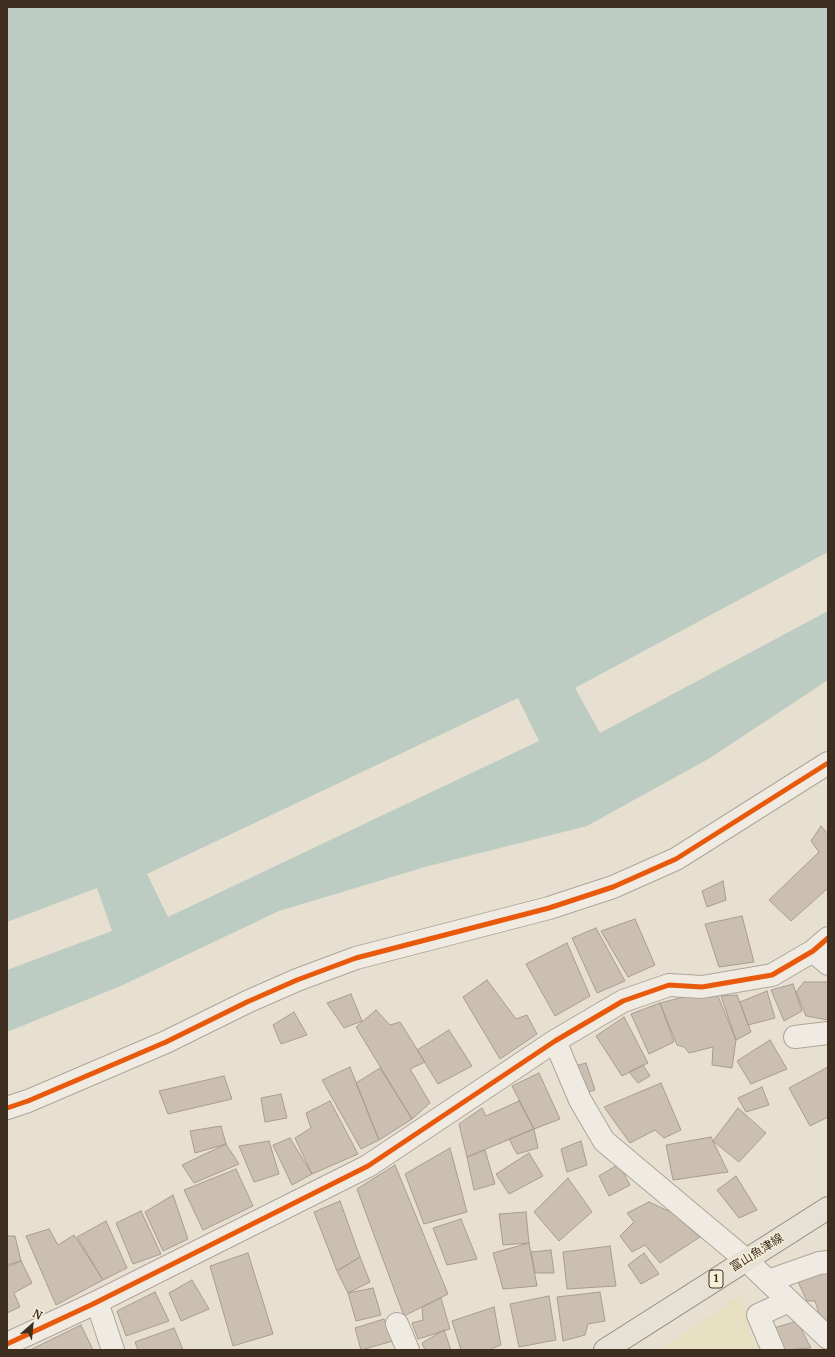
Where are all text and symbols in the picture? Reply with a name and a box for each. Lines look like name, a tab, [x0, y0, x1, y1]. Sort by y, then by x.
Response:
street label: 富山魚津線	[728, 1231, 786, 1275]
road number: 1	[709, 1270, 723, 1288]
north arrow	[12, 1305, 52, 1345]
text: N	[30, 1306, 44, 1323]

